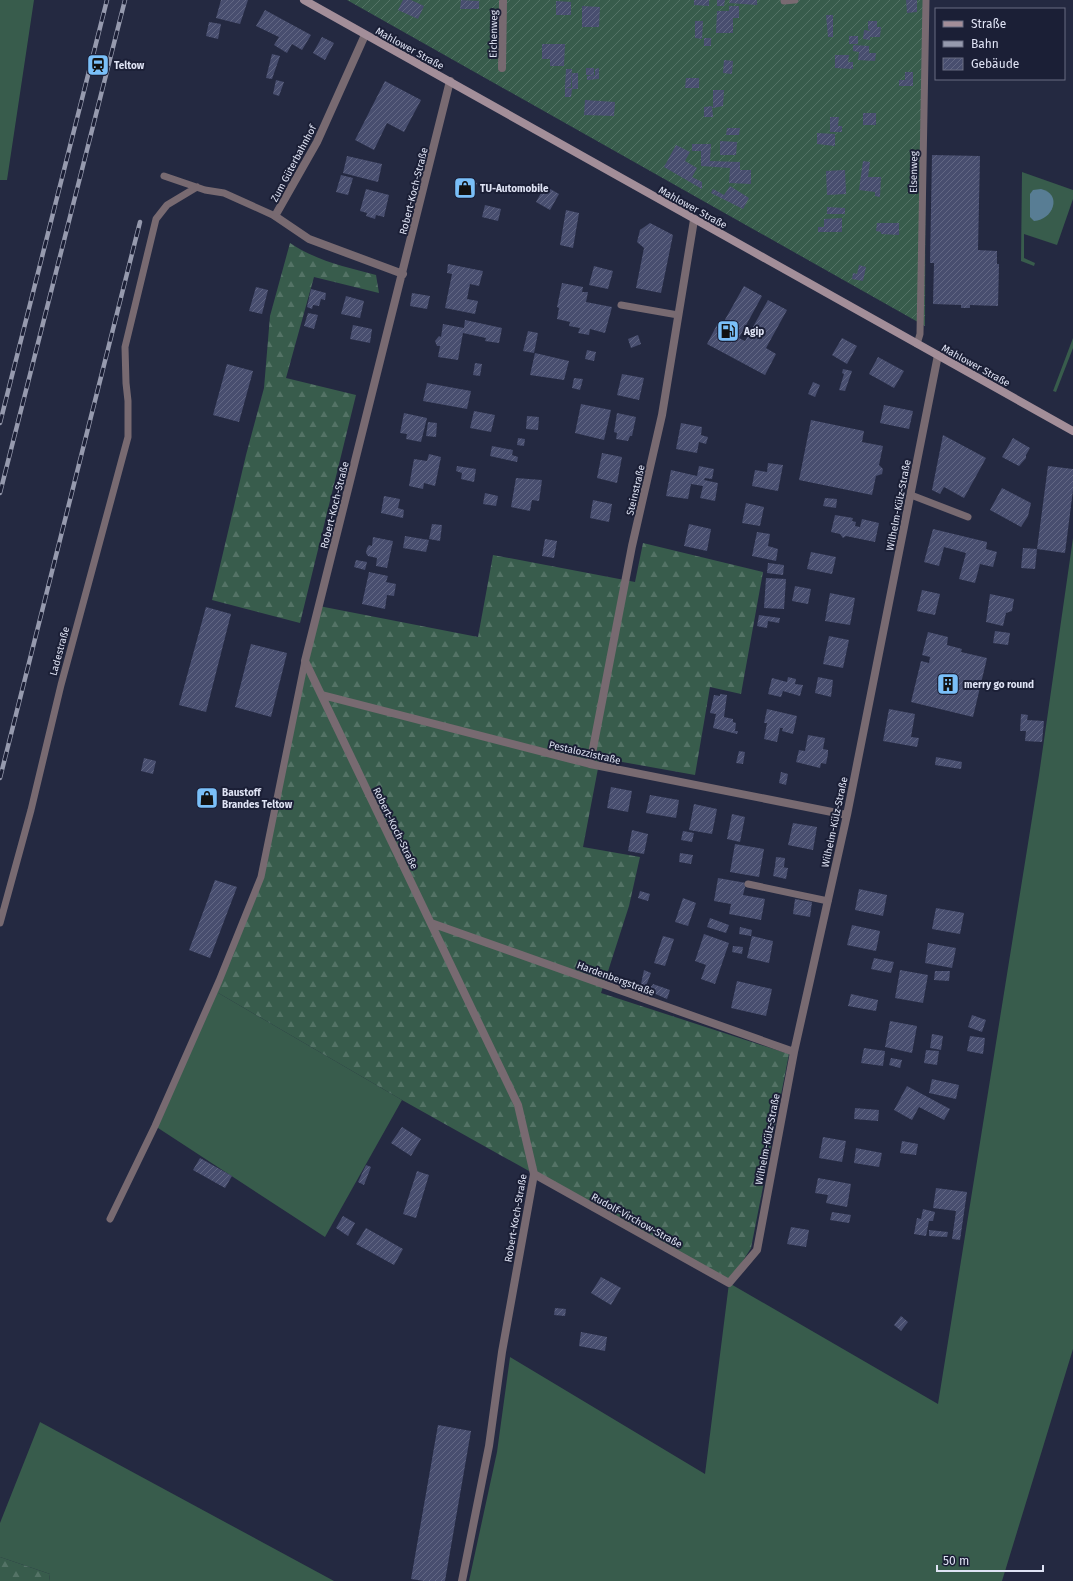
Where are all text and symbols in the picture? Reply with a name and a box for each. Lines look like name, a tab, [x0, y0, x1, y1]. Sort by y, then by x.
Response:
legend	[935, 8, 1065, 80]
street label: Eichenweg	[488, 9, 500, 58]
text: Straße	[971, 17, 1006, 31]
street label: Mahlower Straße	[373, 25, 446, 73]
text: Bahn	[971, 37, 999, 51]
station icon: Teltow	[85, 52, 111, 78]
text: Gebäude	[971, 57, 1019, 71]
place label: Teltow	[114, 60, 145, 72]
street label: Zum Güterbahnhof	[269, 123, 319, 204]
street label: Robert-Koch-Straße	[397, 146, 431, 236]
street label: Elsenweg	[908, 150, 920, 193]
shop icon: TU-Automobile	[452, 175, 478, 201]
place label: TU-Automobile	[480, 183, 549, 195]
street label: Mahlower Straße	[656, 184, 729, 232]
fuel station icon: Agip	[715, 318, 741, 344]
place label: Agip	[743, 326, 764, 338]
street label: Mahlower Straße	[939, 342, 1012, 390]
street label: Wilhelm-Külz-Straße	[884, 459, 914, 552]
street label: Robert-Koch-Straße	[318, 460, 352, 550]
street label: Steinstraße	[624, 464, 648, 517]
street label: Ladestraße	[48, 625, 72, 677]
building icon: merry go round	[935, 671, 961, 697]
place label: merry go round	[964, 679, 1034, 691]
street label: Pestalozzistraße	[548, 739, 622, 767]
street label: Wilhelm-Külz-Straße	[819, 776, 850, 869]
shop icon: Baustoff Brandes Teltow	[194, 785, 220, 811]
street label: Robert-Koch-Straße	[370, 786, 420, 871]
place label: Baustoff Brandes Teltow	[222, 787, 293, 811]
street label: Hardenbergstraße	[575, 959, 656, 999]
street label: Wilhelm-Külz-Straße	[753, 1093, 783, 1186]
street label: Robert-Koch-Straße	[502, 1173, 530, 1263]
street label: Rudolf-Virchow-Straße	[589, 1191, 684, 1251]
scale bar	[937, 1547, 1043, 1573]
text: 50 m	[943, 1554, 969, 1568]

